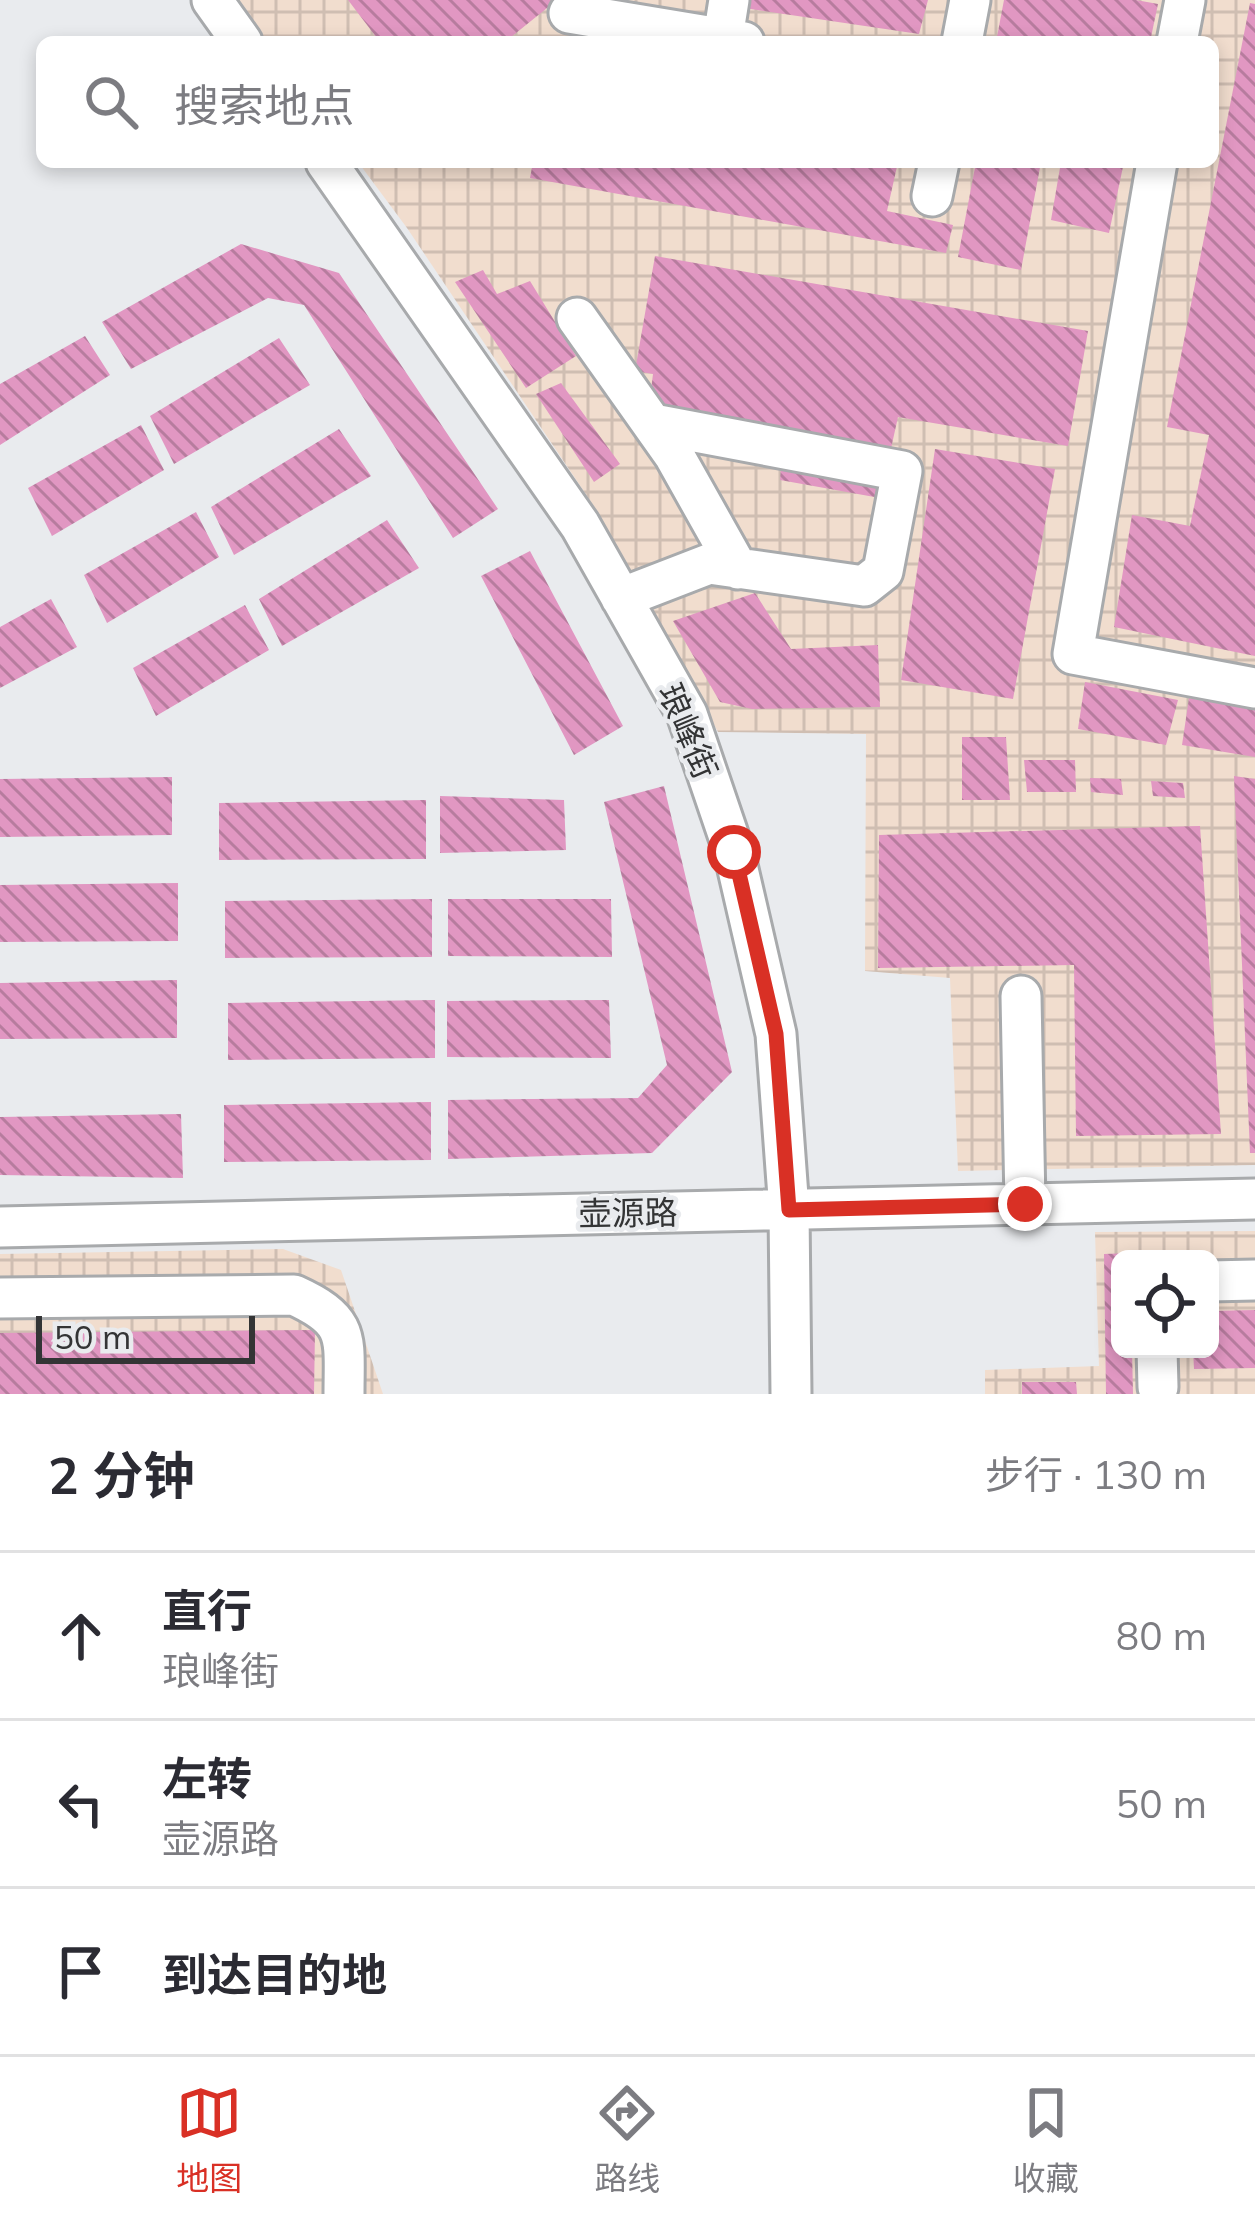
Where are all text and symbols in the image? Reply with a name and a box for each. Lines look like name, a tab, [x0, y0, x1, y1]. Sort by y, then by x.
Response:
search box	[36, 36, 1219, 168]
icon: search	[78, 69, 144, 135]
text: 搜索地点	[174, 77, 354, 133]
street label: 琅峰街	[650, 677, 727, 784]
route start	[707, 825, 761, 879]
route end	[998, 1177, 1052, 1231]
street label: 壶源路	[578, 1191, 678, 1234]
map controls	[1111, 1250, 1219, 1358]
button: locate	[1111, 1250, 1219, 1358]
scale bar	[36, 1310, 255, 1363]
text: 50 m	[54, 1316, 131, 1357]
text: 2 分钟	[48, 1443, 195, 1507]
text: 步行 · 130 m	[985, 1450, 1207, 1499]
text: 直行	[162, 1582, 252, 1638]
icon: ahead	[48, 1603, 114, 1669]
text: 80 m	[1116, 1611, 1207, 1660]
text: 琅峰街	[162, 1646, 279, 1695]
text: 左转	[162, 1750, 252, 1806]
icon: left	[48, 1771, 114, 1837]
text: 50 m	[1116, 1779, 1207, 1828]
text: 壶源路	[162, 1814, 279, 1863]
icon: arrive	[48, 1939, 114, 2005]
text: 到达目的地	[162, 1946, 387, 2002]
tab: 地图	[176, 2080, 242, 2200]
tab: 路线	[594, 2080, 660, 2200]
tab: 收藏	[1013, 2080, 1079, 2200]

